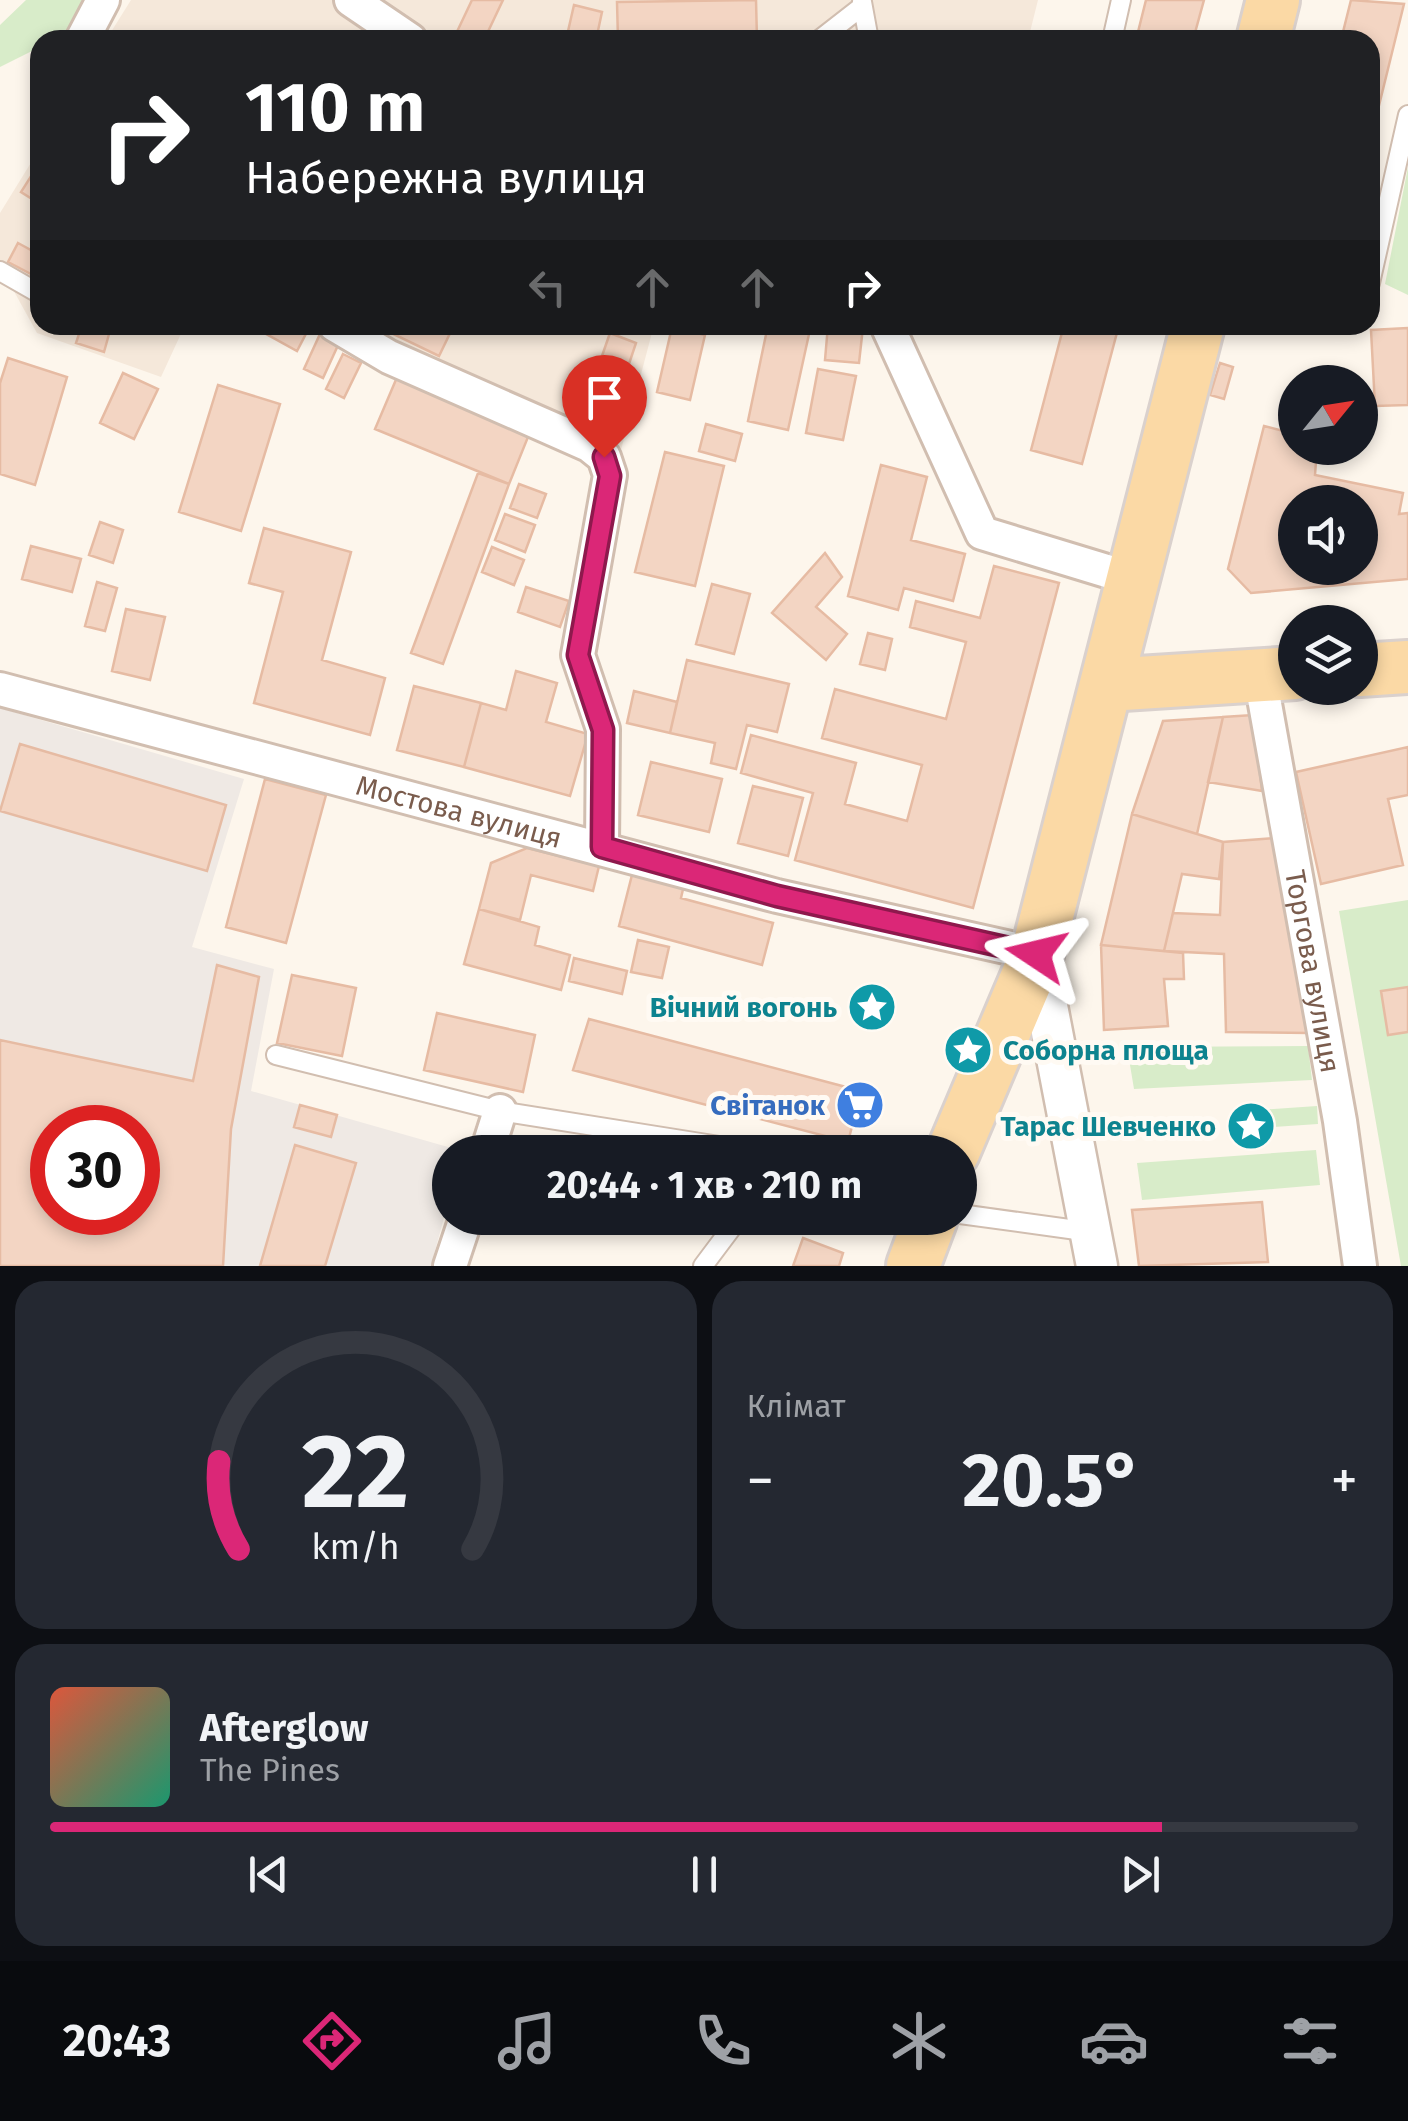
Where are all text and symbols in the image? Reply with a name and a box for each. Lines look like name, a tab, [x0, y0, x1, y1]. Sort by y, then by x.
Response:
text: 110 m	[245, 66, 425, 150]
icon: right	[80, 70, 210, 200]
text: Набережна вулиця	[245, 151, 647, 205]
icon: left	[520, 260, 575, 315]
icon: ahead	[625, 260, 680, 315]
icon: ahead	[730, 260, 785, 315]
icon: right	[835, 260, 890, 315]
pin	[562, 355, 647, 458]
north arrow	[1278, 365, 1378, 465]
map controls	[1278, 365, 1378, 705]
icon: arrive	[577, 370, 632, 425]
button: sound	[1278, 485, 1378, 585]
button: layers	[1278, 605, 1378, 705]
street label: Мостова вулиця	[352, 769, 565, 855]
street label: Торгова вулиця	[1278, 867, 1347, 1075]
position arrow	[984, 902, 1088, 1006]
place icon: Вічний вогонь	[846, 981, 898, 1033]
place label: Вічний вогонь	[650, 991, 837, 1024]
place icon: Соборна площа	[942, 1024, 994, 1076]
place label: Соборна площа	[1003, 1034, 1209, 1067]
supermarket icon: Світанок	[834, 1079, 886, 1131]
place label: Світанок	[710, 1089, 826, 1122]
place icon: Тарас Шевченко	[1225, 1100, 1277, 1152]
speed limit sign: 30	[30, 1105, 160, 1235]
place label: Тарас Шевченко	[1000, 1110, 1216, 1143]
text: 20:44 · 1 хв · 210 m	[547, 1162, 862, 1208]
text: Клімат	[747, 1387, 845, 1425]
text: 22	[302, 1410, 410, 1535]
text: 20.5°	[962, 1436, 1142, 1526]
text: −	[747, 1448, 774, 1514]
text: +	[1331, 1448, 1358, 1514]
text: km/h	[312, 1526, 400, 1568]
text: Afterglow	[200, 1705, 368, 1751]
text: The Pines	[200, 1751, 340, 1789]
icon: previous	[241, 1847, 296, 1902]
icon: pause	[677, 1847, 732, 1902]
icon: next	[1113, 1847, 1168, 1902]
icon: directions	[297, 2006, 367, 2076]
icon: music	[492, 2006, 562, 2076]
icon: phone	[688, 2006, 758, 2076]
icon: climate	[884, 2006, 954, 2076]
icon: car	[1079, 2006, 1149, 2076]
icon: filters	[1275, 2006, 1345, 2076]
text: 20:43	[63, 2014, 171, 2068]

